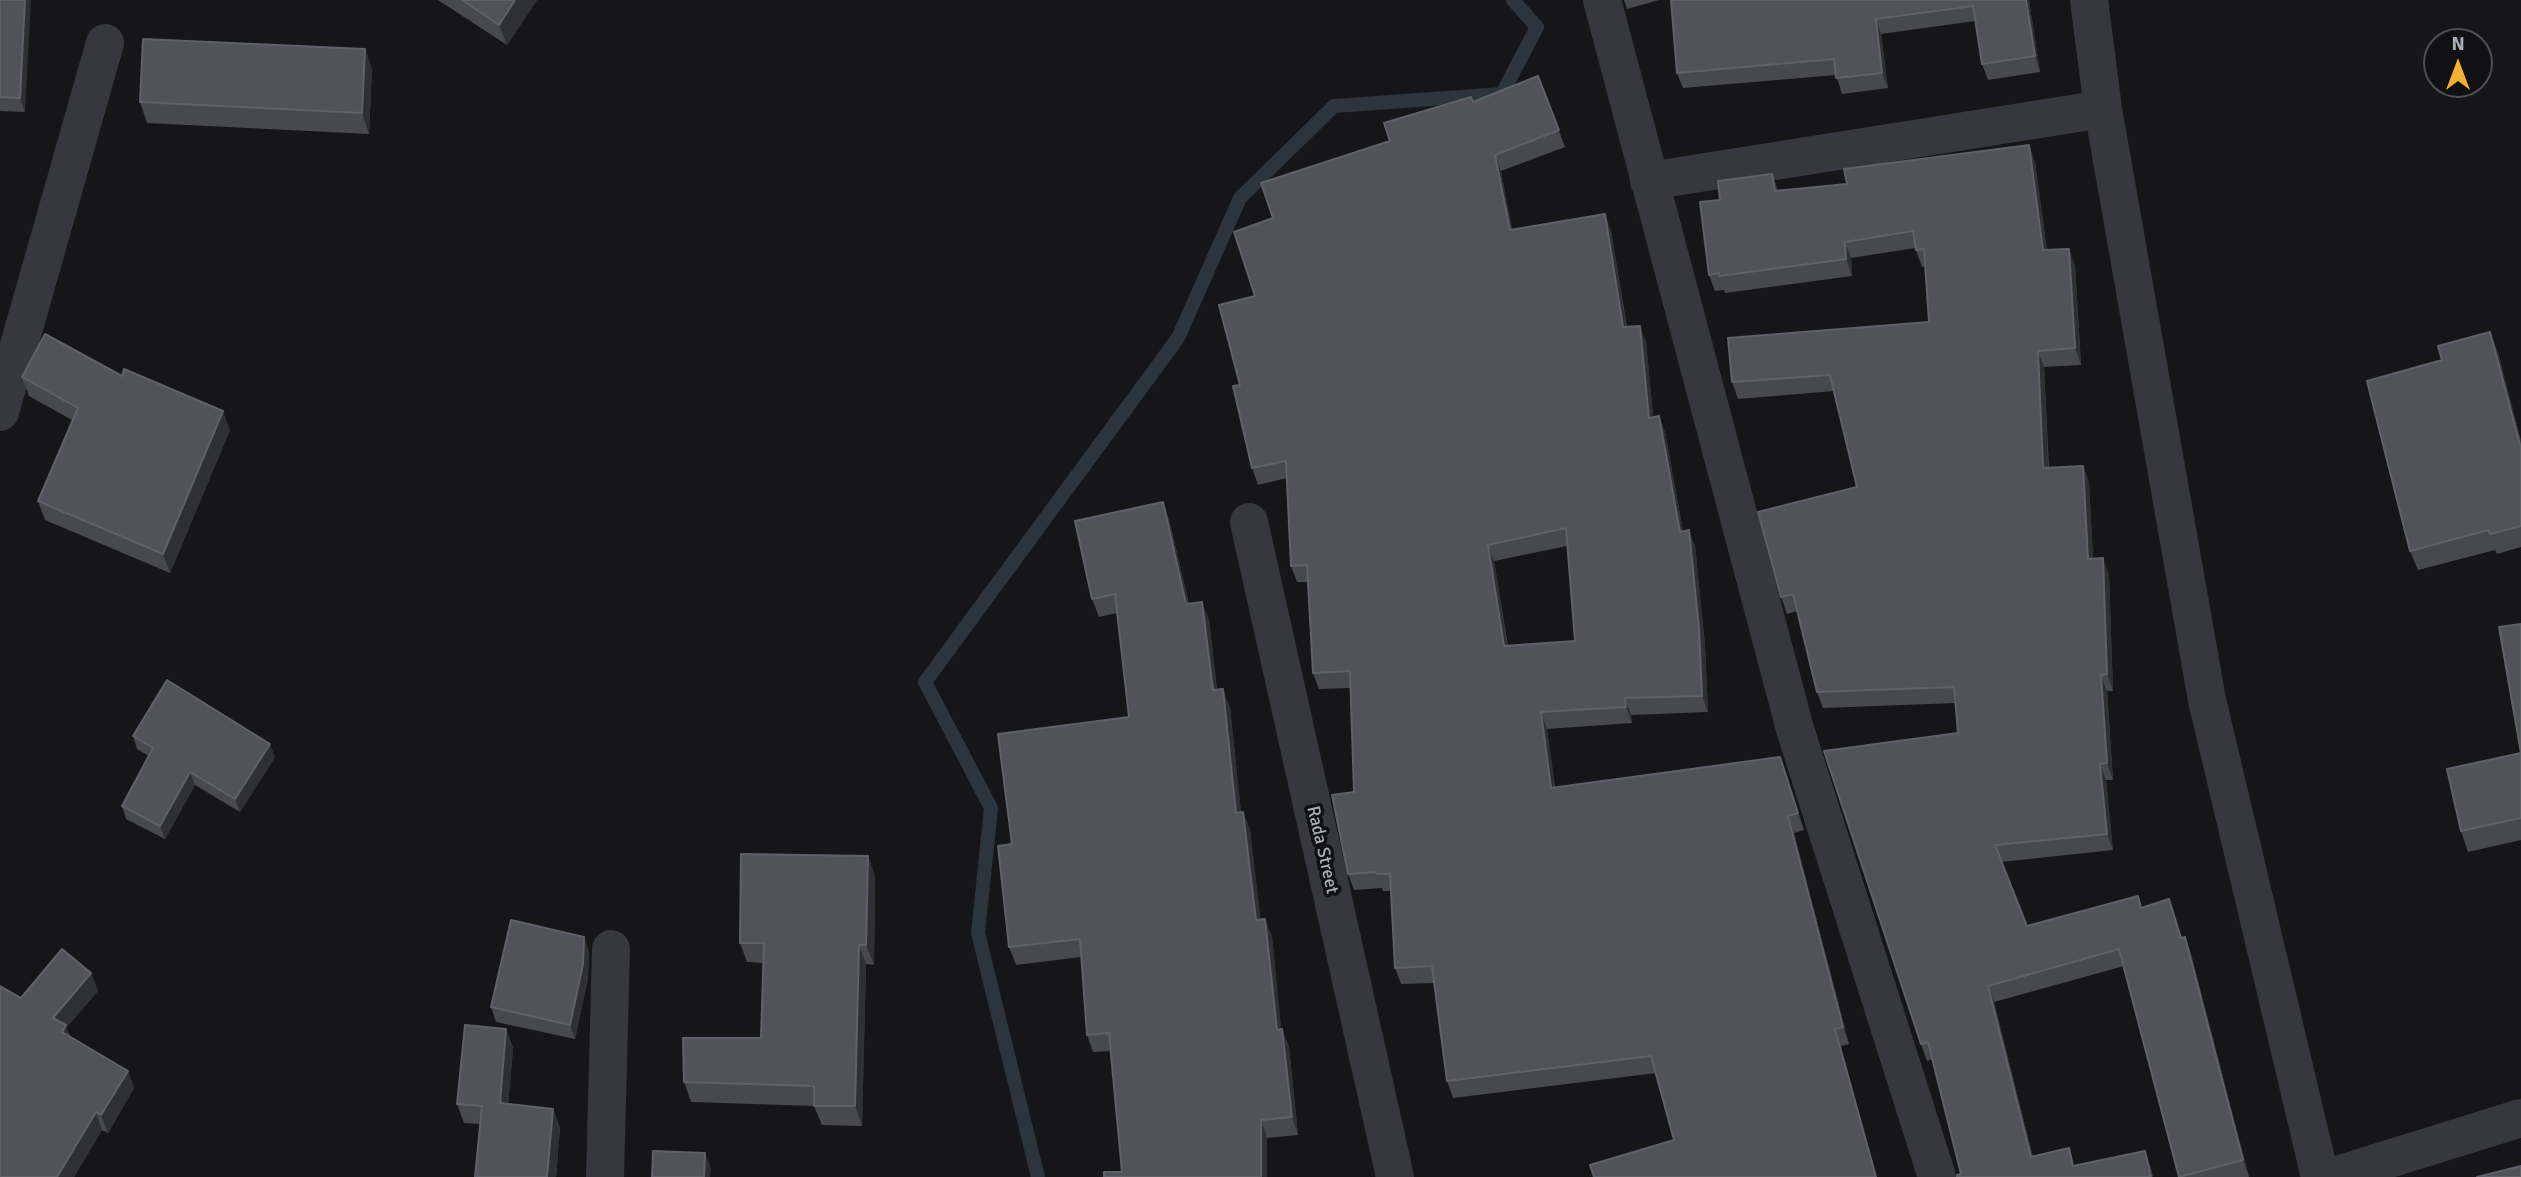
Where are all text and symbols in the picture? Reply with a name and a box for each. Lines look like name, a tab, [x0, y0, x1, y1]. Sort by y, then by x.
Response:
north arrow	[2423, 28, 2493, 98]
text: N	[2451, 32, 2465, 56]
street label: Rada Street	[1301, 804, 1343, 896]

